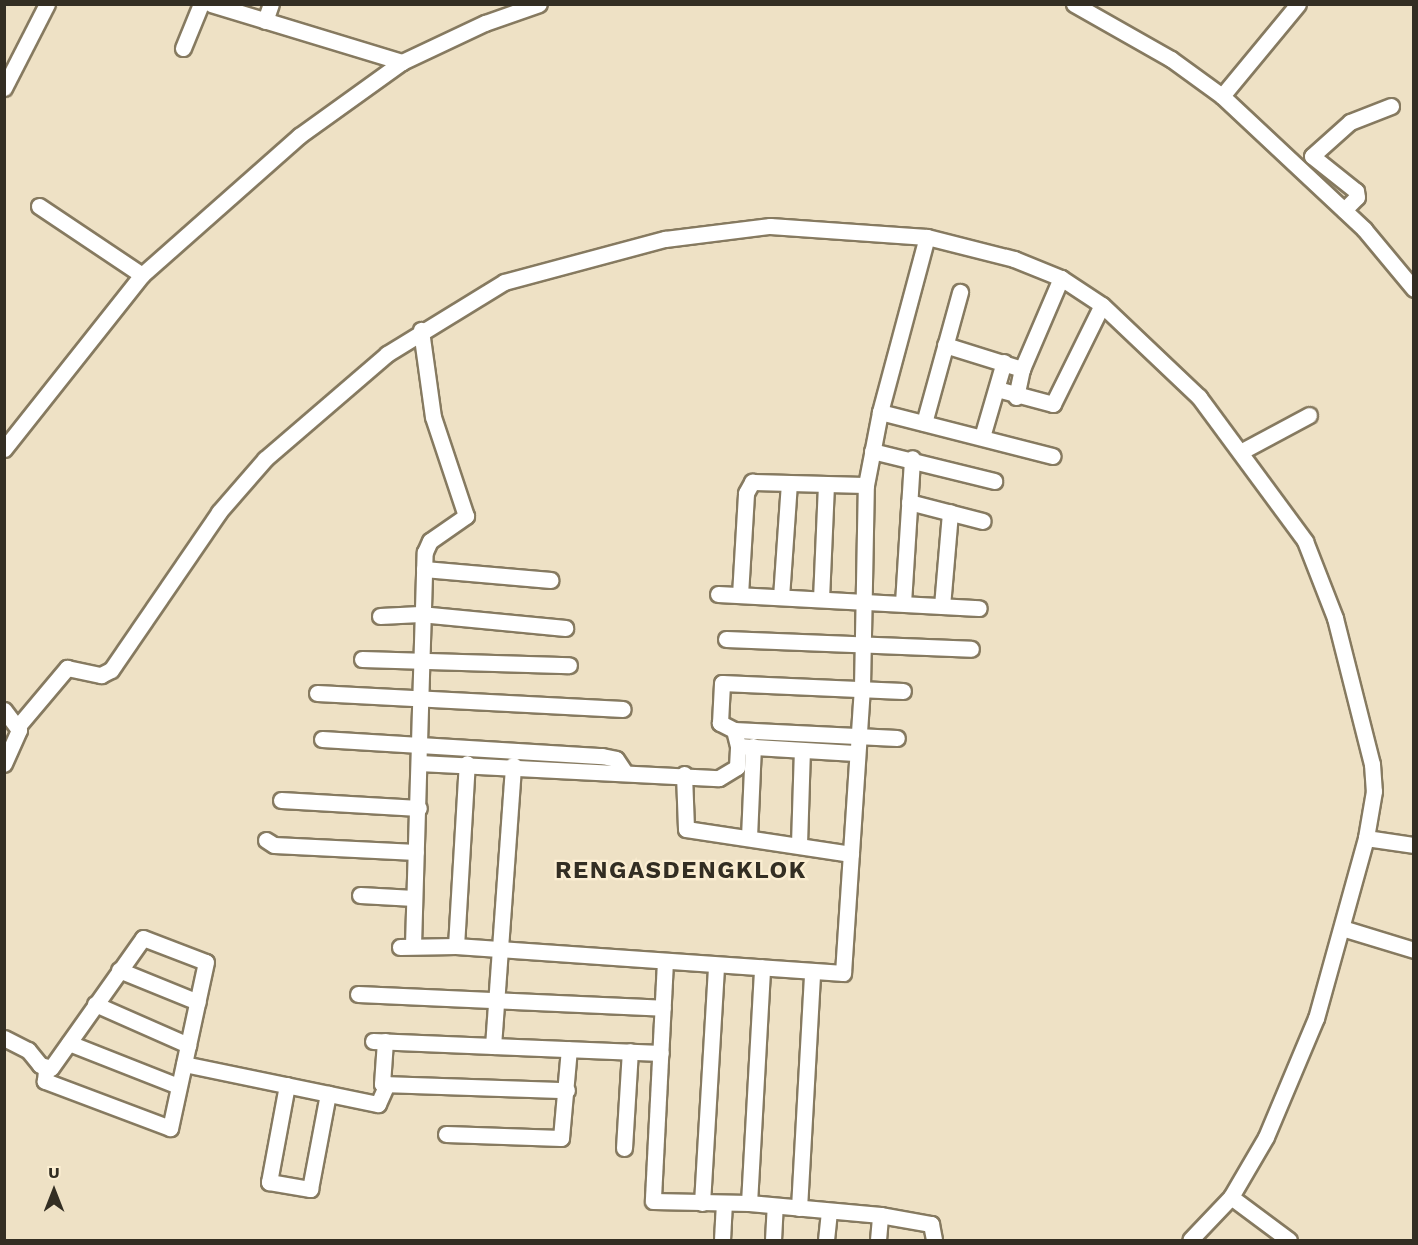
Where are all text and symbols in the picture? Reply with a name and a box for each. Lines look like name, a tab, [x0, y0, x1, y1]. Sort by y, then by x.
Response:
district label: RENGASDENGKLOK	[555, 857, 807, 885]
north arrow	[24, 1161, 84, 1221]
text: U	[48, 1163, 60, 1182]

